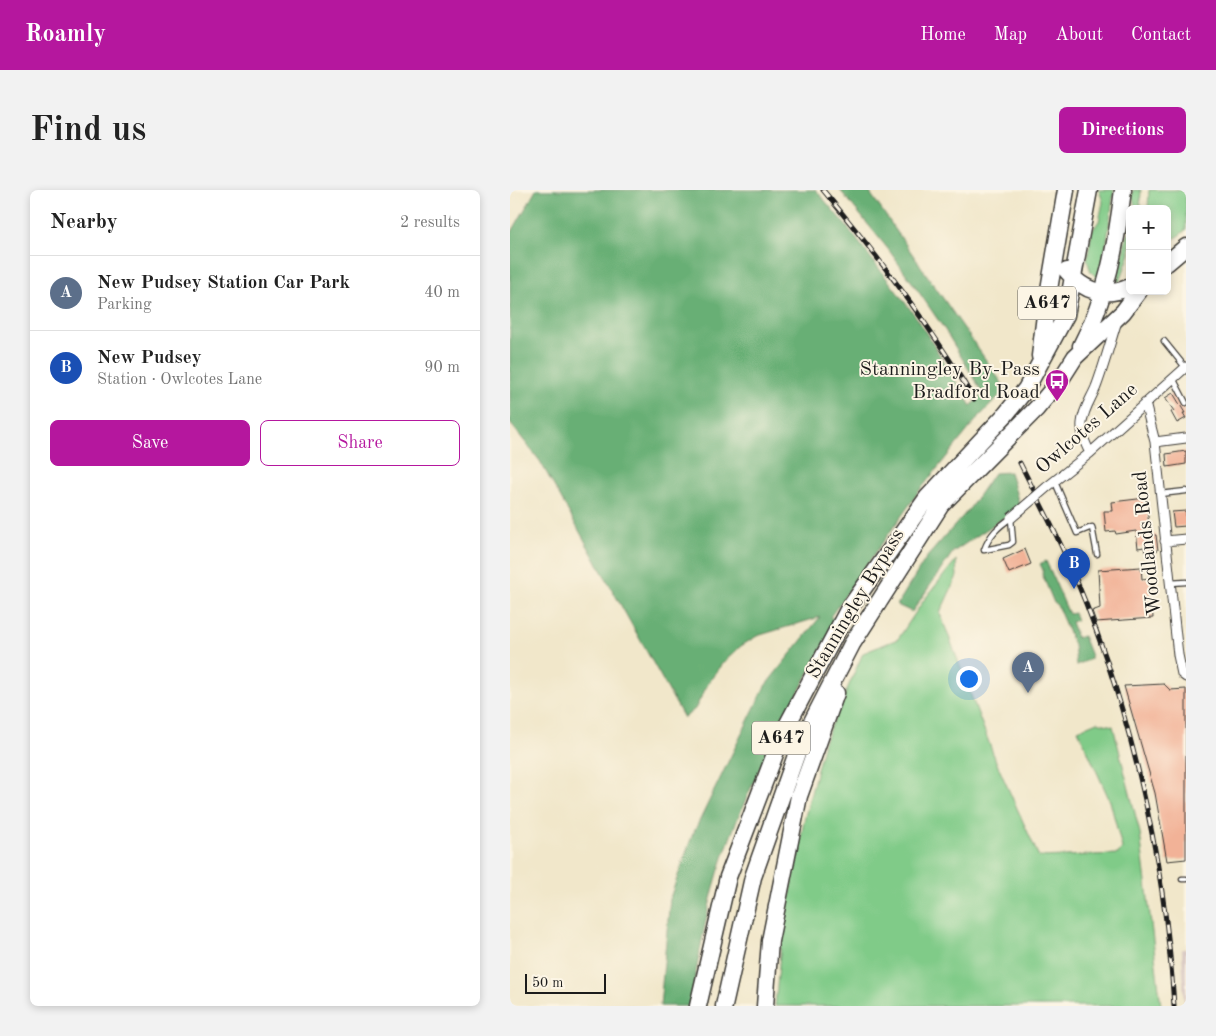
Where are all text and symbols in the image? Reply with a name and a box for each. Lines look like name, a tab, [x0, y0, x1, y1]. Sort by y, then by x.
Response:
text: Roamly	[25, 23, 106, 47]
text: Home	[920, 26, 966, 44]
text: Map	[994, 26, 1027, 44]
text: About	[1055, 26, 1103, 44]
text: Contact	[1131, 26, 1191, 44]
button: Directions	[1059, 107, 1186, 153]
text: Find us	[30, 113, 146, 148]
map controls	[1126, 205, 1171, 295]
button: +	[1126, 205, 1171, 250]
text: Nearby	[50, 212, 118, 233]
text: 2 results	[400, 215, 460, 231]
button: −	[1126, 250, 1171, 295]
text: New Pudsey Station Car Park	[97, 274, 350, 293]
text: A	[60, 285, 72, 301]
text: 40 m	[424, 285, 460, 301]
road number: A647	[1018, 286, 1076, 320]
text: Parking	[97, 297, 152, 313]
text: New Pudsey	[97, 349, 202, 368]
text: B	[60, 360, 72, 376]
text: 90 m	[424, 360, 460, 376]
place label: Stanningley By-Pass Bradford Road	[860, 360, 1040, 403]
bus stop icon: Stanningley By-Pass Bradford Road	[1044, 368, 1070, 402]
text: Station · Owlcotes Lane	[97, 372, 262, 388]
street label: Owlcotes Lane	[1032, 380, 1142, 478]
button: Save	[50, 420, 250, 466]
button: Share	[260, 420, 460, 466]
street label: Woodlands Road	[1130, 470, 1166, 616]
street label: Stanningley Bypass	[803, 526, 909, 682]
pin: B	[1058, 548, 1090, 589]
pin: A	[1012, 652, 1044, 693]
your location	[956, 666, 982, 692]
road number: A647	[752, 722, 810, 754]
scale bar	[525, 971, 606, 994]
text: 50 m	[532, 976, 563, 990]

